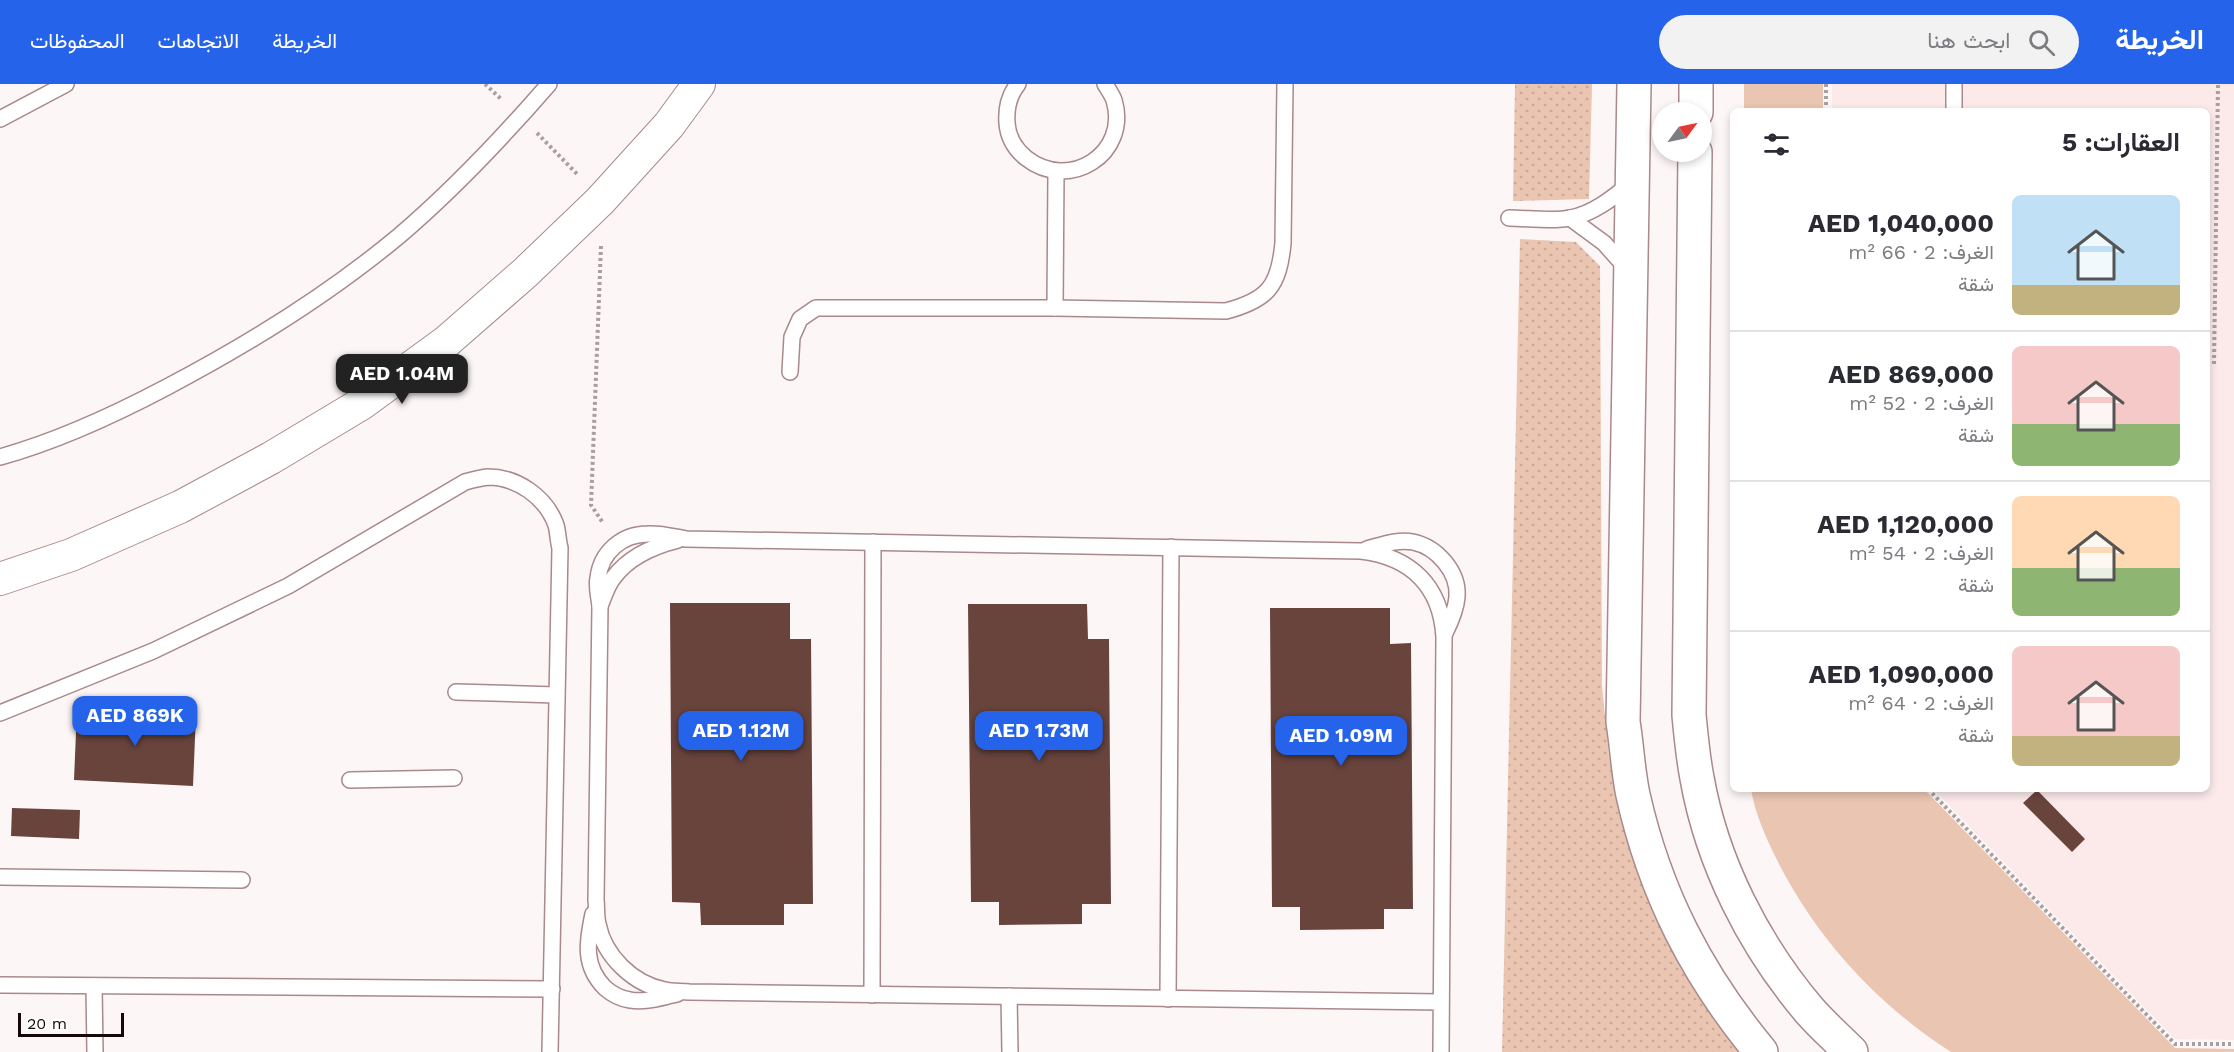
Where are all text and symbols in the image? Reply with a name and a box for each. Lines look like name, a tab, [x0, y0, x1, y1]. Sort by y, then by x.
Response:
search box	[1659, 15, 2079, 69]
text: الخريطة	[2115, 23, 2204, 56]
icon: search	[2025, 26, 2058, 59]
text: المحفوظات	[30, 28, 125, 53]
text: الاتجاهات	[158, 28, 239, 53]
text: الخريطة	[272, 28, 337, 53]
text: ابحث هنا	[1927, 28, 2010, 53]
north arrow	[1652, 102, 1712, 162]
map controls	[1652, 102, 1712, 162]
text: العقارات: 5	[2062, 127, 2180, 157]
icon: filters	[1760, 128, 1793, 161]
text: AED 1,040,000	[1808, 208, 1994, 238]
icon: home	[2060, 219, 2132, 291]
text: الغرف: 2 · 66 m²	[1848, 240, 1994, 264]
text: شقة	[1958, 272, 1994, 296]
pin: AED 1.04M	[333, 354, 471, 405]
text: AED 869,000	[1828, 359, 1994, 389]
text: AED 1.04M	[350, 361, 454, 385]
icon: home	[2060, 370, 2132, 442]
text: الغرف: 2 · 52 m²	[1849, 391, 1994, 415]
text: شقة	[1958, 423, 1994, 447]
text: AED 1,120,000	[1817, 509, 1994, 539]
icon: home	[2060, 520, 2132, 592]
text: الغرف: 2 · 54 m²	[1849, 541, 1994, 565]
text: شقة	[1958, 573, 1994, 597]
text: AED 1,090,000	[1809, 659, 1994, 689]
icon: home	[2060, 670, 2132, 742]
text: الغرف: 2 · 64 m²	[1848, 691, 1994, 715]
pin: AED 869K	[73, 696, 197, 747]
text: AED 869K	[86, 703, 184, 727]
pin: AED 1.12M	[672, 711, 810, 762]
pin: AED 1.73M	[970, 711, 1108, 762]
pin: AED 1.09M	[1272, 716, 1410, 767]
text: AED 1.12M	[692, 718, 790, 742]
text: AED 1.73M	[989, 718, 1089, 742]
text: AED 1.09M	[1289, 723, 1393, 747]
text: شقة	[1958, 723, 1994, 747]
scale bar	[18, 1010, 124, 1038]
text: 20 m	[27, 1014, 67, 1033]

